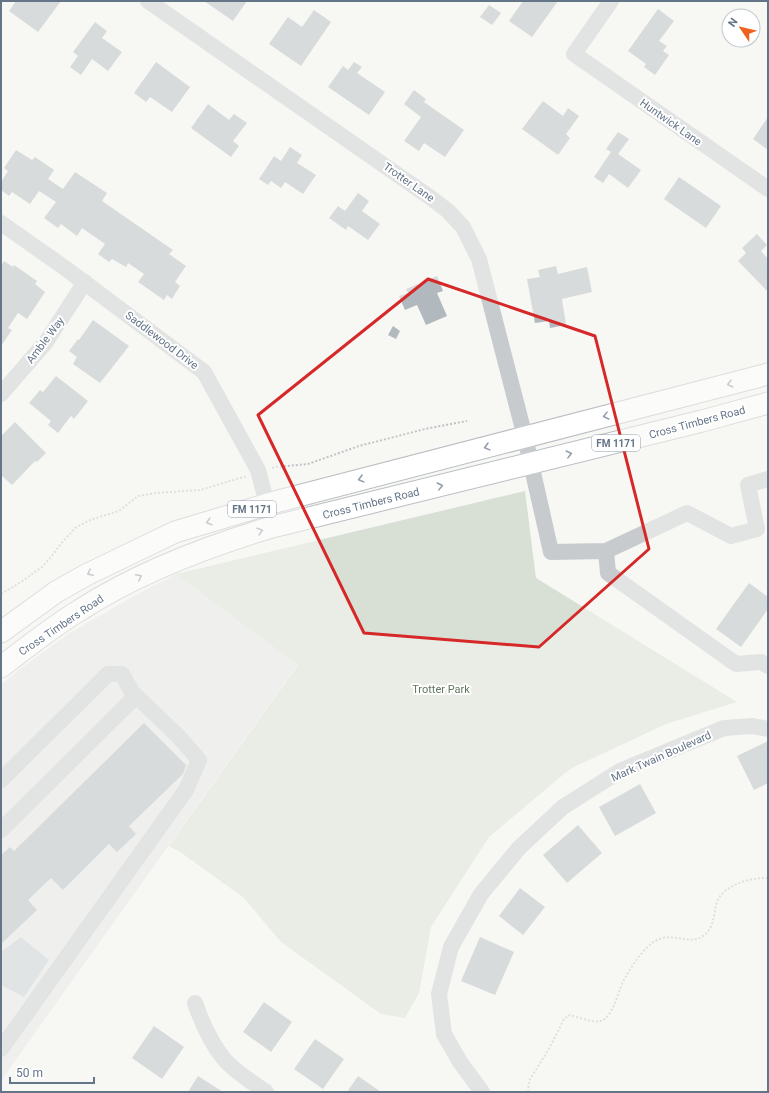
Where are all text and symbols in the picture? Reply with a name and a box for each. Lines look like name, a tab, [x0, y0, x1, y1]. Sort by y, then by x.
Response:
north arrow	[721, 8, 761, 48]
text: N	[726, 15, 741, 29]
street label: Huntwick Lane	[637, 96, 704, 149]
street label: Trotter Lane	[381, 160, 437, 205]
street label: Saddlewood Drive	[123, 309, 201, 372]
street label: Amble Way	[24, 314, 68, 366]
one-way arrow	[727, 379, 734, 388]
street label: Cross Timbers Road	[648, 403, 747, 442]
one-way arrow	[603, 411, 610, 420]
road number: FM 1171	[592, 435, 640, 451]
one-way arrow	[484, 442, 490, 450]
one-way arrow	[565, 451, 572, 459]
one-way arrow	[358, 474, 365, 483]
one-way arrow	[437, 482, 444, 491]
street label: Cross Timbers Road	[321, 485, 421, 522]
road number: FM 1171	[228, 501, 276, 517]
one-way arrow	[206, 517, 213, 525]
one-way arrow	[257, 527, 264, 536]
one-way arrow	[87, 568, 94, 576]
one-way arrow	[135, 574, 142, 582]
street label: Cross Timbers Road	[17, 592, 106, 659]
park label: Trotter Park	[412, 683, 470, 696]
street label: Mark Twain Boulevard	[609, 729, 713, 784]
scale bar	[10, 1059, 94, 1085]
text: 50 m	[16, 1066, 43, 1080]

